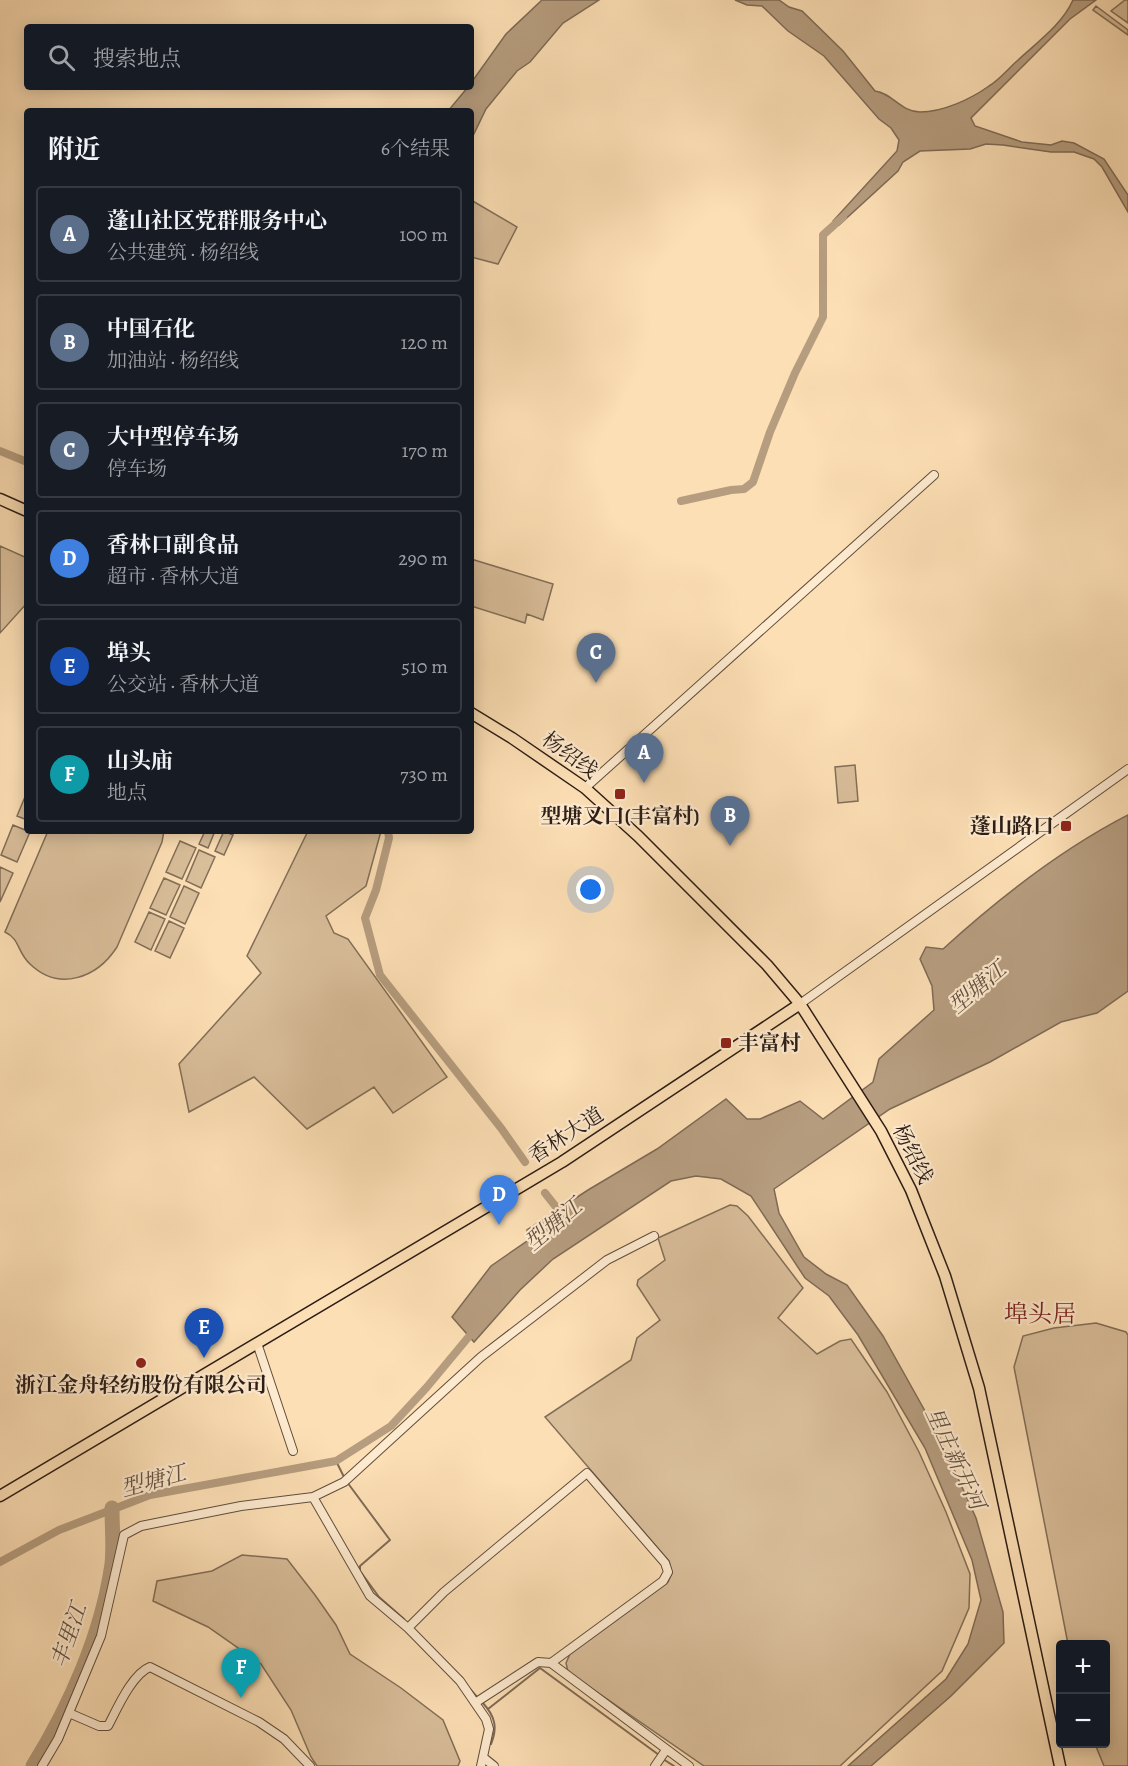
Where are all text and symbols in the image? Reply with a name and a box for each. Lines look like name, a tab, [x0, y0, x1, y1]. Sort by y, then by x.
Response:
search box	[24, 24, 474, 90]
icon: search	[45, 41, 78, 74]
text: 搜索地点	[93, 44, 181, 74]
text: 附近	[48, 132, 100, 167]
text: 6个结果	[381, 135, 450, 162]
text: 蓬山社区党群服务中心	[107, 206, 327, 236]
text: A	[63, 221, 76, 248]
text: 100 m	[399, 221, 448, 248]
text: 公共建筑 · 杨绍线	[107, 239, 259, 266]
text: 中国石化	[107, 314, 195, 344]
text: B	[63, 329, 76, 356]
text: 120 m	[400, 329, 448, 356]
text: 加油站 · 杨绍线	[107, 347, 239, 374]
text: 大中型停车场	[107, 422, 239, 452]
text: C	[63, 437, 76, 464]
text: 170 m	[402, 437, 448, 464]
text: 停车场	[107, 455, 167, 482]
text: 香林口副食品	[107, 530, 239, 560]
text: D	[63, 545, 76, 572]
text: 290 m	[398, 545, 448, 572]
text: 超市 · 香林大道	[107, 563, 239, 590]
pin: C	[576, 634, 616, 683]
text: 埠头	[107, 638, 151, 668]
text: E	[64, 653, 75, 680]
text: 510 m	[401, 653, 448, 680]
text: 公交站 · 香林大道	[107, 671, 259, 698]
street label: 杨绍线	[536, 725, 604, 785]
pin: A	[624, 734, 664, 783]
text: 山头庙	[107, 746, 173, 776]
text: F	[64, 761, 75, 788]
text: 730 m	[400, 761, 448, 788]
text: 地点	[107, 779, 147, 806]
marker: 型塘叉口(丰富村)	[613, 787, 627, 801]
pin: B	[710, 796, 750, 846]
place label: 型塘叉口(丰富村)	[540, 802, 700, 830]
place label: 蓬山路口	[970, 812, 1054, 840]
marker: 蓬山路口	[1059, 819, 1073, 833]
your location	[576, 875, 605, 904]
water label: 型塘江	[943, 953, 1015, 1020]
place label: 丰富村	[738, 1029, 801, 1057]
marker: 丰富村	[719, 1036, 733, 1050]
street label: 香林大道	[523, 1100, 609, 1170]
street label: 杨绍线	[886, 1120, 940, 1188]
pin: D	[480, 1176, 518, 1225]
water label: 型塘江	[519, 1190, 591, 1257]
district label: 埠头居	[1004, 1298, 1076, 1330]
pin: E	[184, 1308, 224, 1358]
marker: 浙江金舟轻纺股份有限公司	[134, 1356, 148, 1370]
place label: 浙江金舟轻纺股份有限公司	[15, 1371, 267, 1399]
water label: 里庄新开河	[918, 1402, 994, 1518]
water label: 型塘江	[117, 1457, 192, 1504]
water label: 丰里江	[44, 1596, 95, 1671]
map controls	[1056, 1640, 1110, 1748]
button: +	[1056, 1640, 1110, 1694]
pin: F	[222, 1648, 260, 1698]
button: −	[1056, 1694, 1110, 1748]

